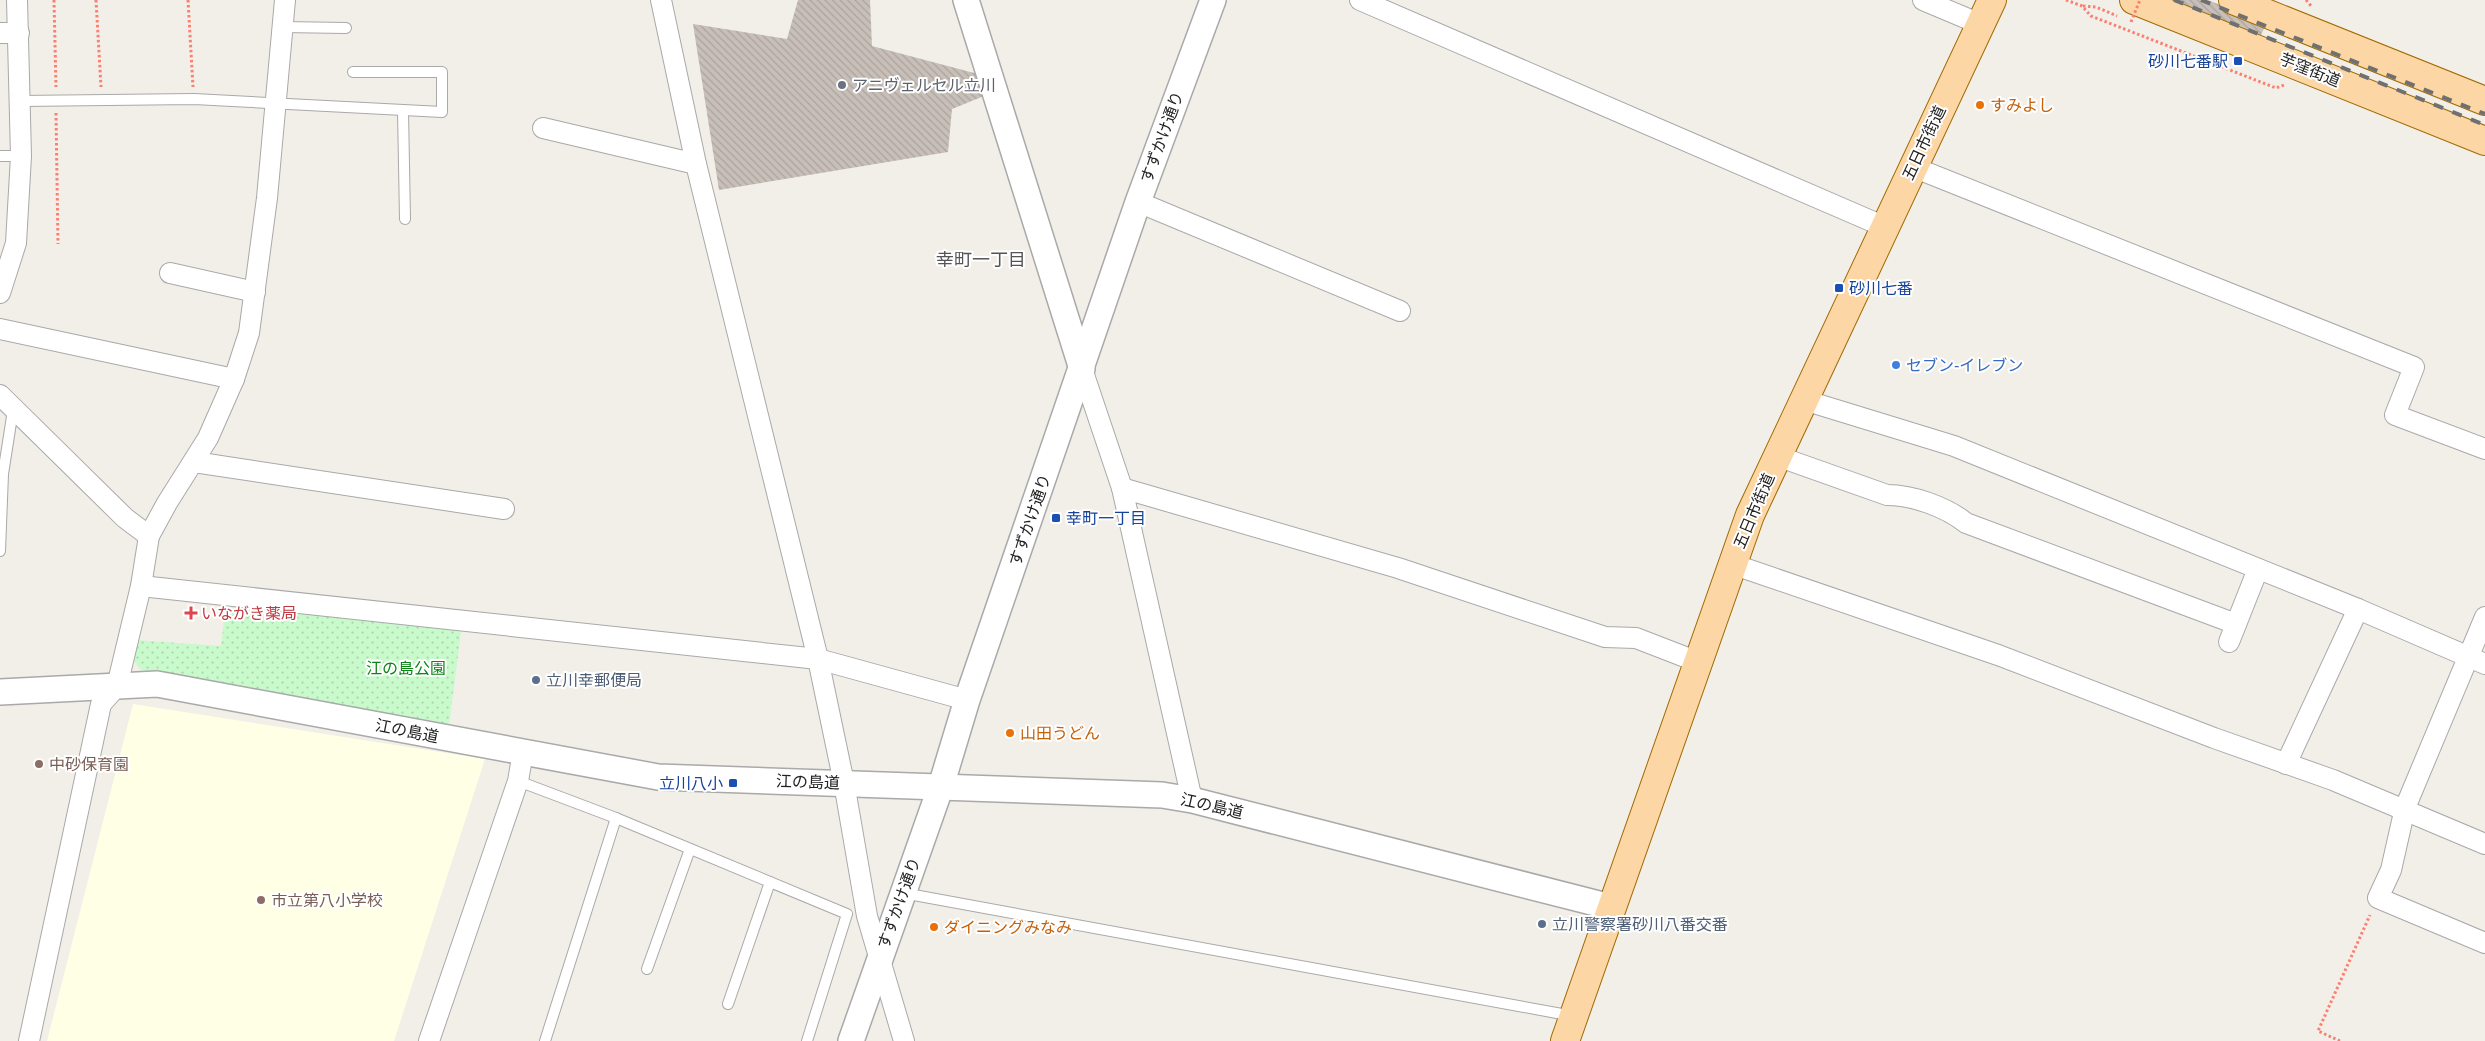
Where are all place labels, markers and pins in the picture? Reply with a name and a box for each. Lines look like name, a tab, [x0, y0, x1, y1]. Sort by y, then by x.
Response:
place label: 砂川七番駅	[2148, 53, 2228, 70]
marker: 砂川七番駅	[2232, 55, 2244, 67]
place label: アニヴェルセル立川	[852, 77, 996, 94]
marker: アニヴェルセル立川	[836, 79, 848, 91]
place label: すみよし	[1990, 97, 2054, 114]
marker: すみよし	[1974, 99, 1986, 111]
place label: 砂川七番	[1849, 280, 1913, 297]
marker: 砂川七番	[1833, 282, 1845, 294]
place label: セブン-イレブン	[1906, 357, 2023, 374]
marker: セブン-イレブン	[1890, 359, 1902, 371]
place label: 幸町一丁目	[1066, 510, 1146, 527]
marker: 幸町一丁目	[1050, 512, 1062, 524]
place label: いながき薬局	[201, 605, 297, 622]
marker: いながき薬局	[185, 607, 197, 619]
place label: 立川幸郵便局	[546, 672, 642, 689]
marker: 立川幸郵便局	[530, 674, 542, 686]
place label: 山田うどん	[1020, 725, 1100, 742]
marker: 山田うどん	[1004, 727, 1016, 739]
place label: 中砂保育園	[49, 756, 129, 773]
marker: 中砂保育園	[33, 758, 45, 770]
place label: 立川八小	[659, 775, 723, 792]
marker: 立川八小	[727, 777, 739, 789]
place label: 市立第八小学校	[271, 892, 383, 909]
marker: 市立第八小学校	[255, 894, 267, 906]
place label: 立川警察署砂川八番交番	[1552, 916, 1728, 933]
marker: 立川警察署砂川八番交番	[1536, 918, 1548, 930]
place label: ダイニングみなみ	[944, 919, 1072, 936]
marker: ダイニングみなみ	[928, 921, 940, 933]

